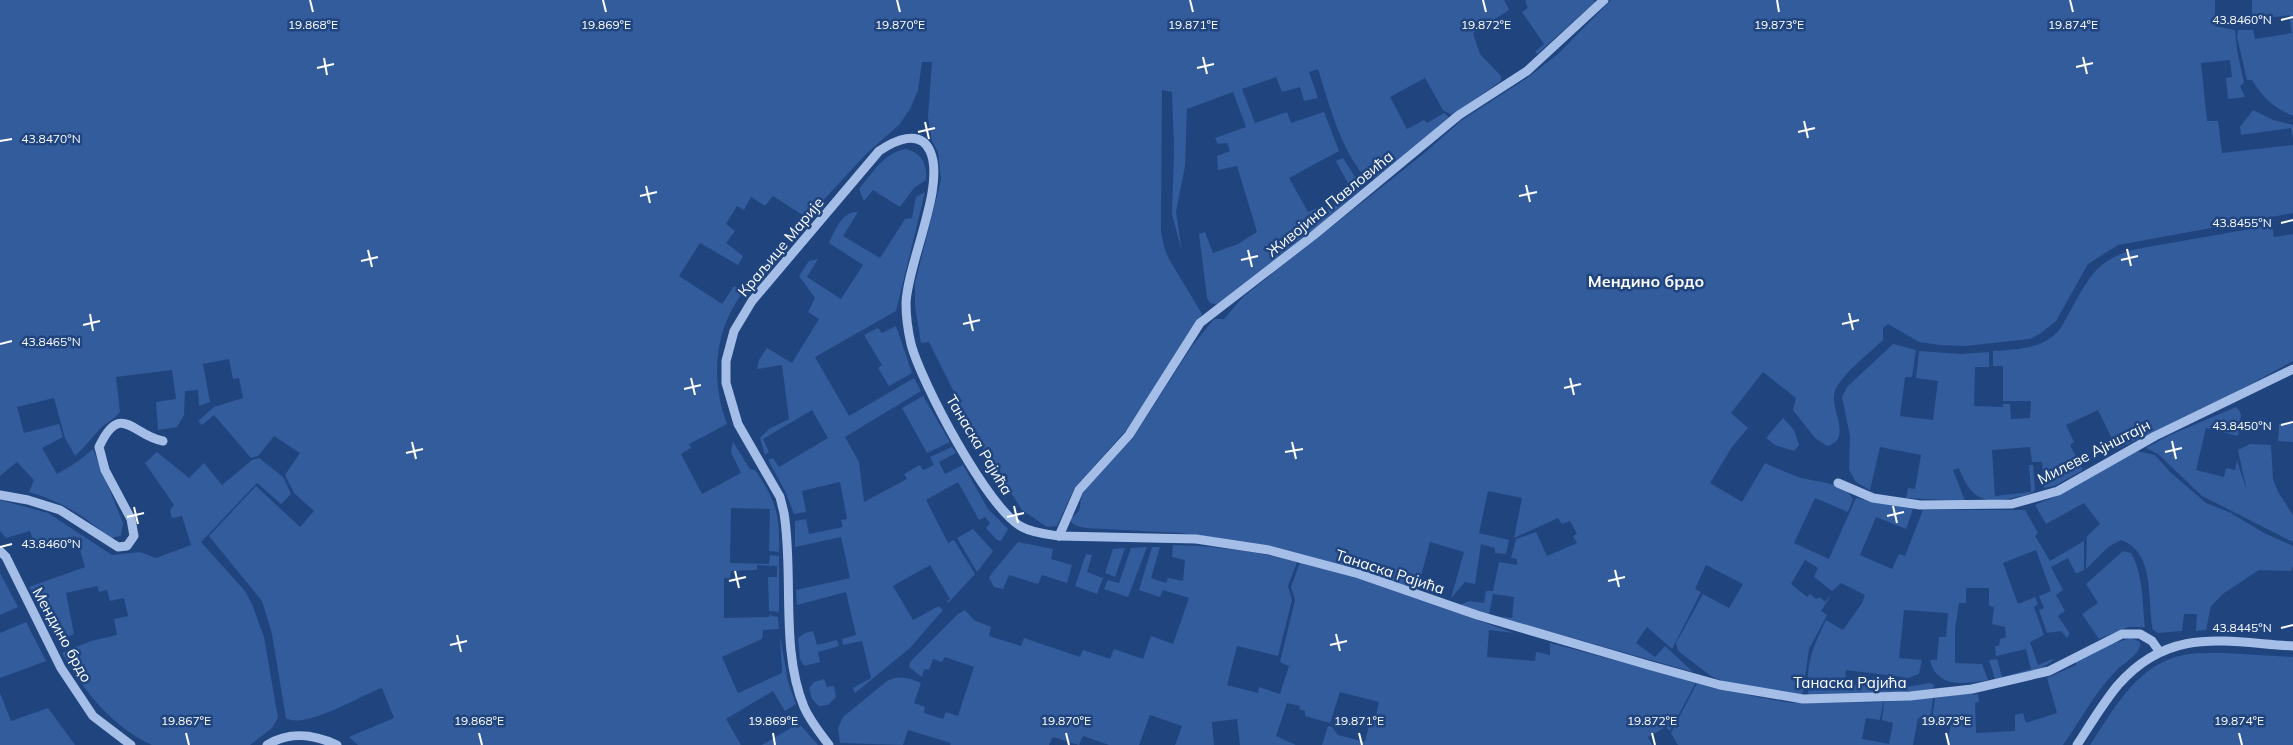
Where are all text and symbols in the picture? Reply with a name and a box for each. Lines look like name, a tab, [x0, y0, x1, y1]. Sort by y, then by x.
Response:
text: 43.8460°N	[2212, 12, 2272, 27]
text: 19.868°E	[288, 17, 338, 32]
text: 19.869°E	[581, 17, 631, 32]
text: 19.870°E	[875, 17, 925, 32]
text: 19.871°E	[1168, 17, 1218, 32]
text: 19.872°E	[1461, 17, 1511, 32]
text: 19.873°E	[1754, 17, 1804, 32]
text: 19.874°E	[2048, 17, 2098, 32]
text: 43.8470°N	[21, 131, 81, 146]
street label: Живојина Павловића	[1262, 147, 1397, 261]
street label: Краљице Марије	[733, 193, 828, 300]
text: 43.8455°N	[2212, 215, 2272, 230]
district label: Мендино брдо	[1588, 271, 1704, 291]
text: 43.8465°N	[21, 334, 81, 349]
street label: Танаска Рајића	[942, 391, 1017, 498]
street label: Милеве Ајнштајн	[2034, 415, 2153, 488]
text: 43.8450°N	[2212, 418, 2272, 433]
text: 43.8460°N	[21, 536, 81, 551]
street label: Танаска Рајића	[1333, 545, 1447, 598]
street label: Мендино брдо	[29, 584, 96, 686]
text: 43.8445°N	[2212, 620, 2272, 635]
street label: Танаска Рајића	[1793, 673, 1907, 692]
text: 19.867°E	[161, 713, 211, 728]
text: 19.868°E	[454, 713, 504, 728]
text: 19.869°E	[748, 713, 798, 728]
text: 19.870°E	[1041, 713, 1091, 728]
text: 19.871°E	[1334, 713, 1384, 728]
text: 19.872°E	[1627, 713, 1677, 728]
text: 19.873°E	[1921, 713, 1971, 728]
text: 19.874°E	[2214, 713, 2264, 728]

